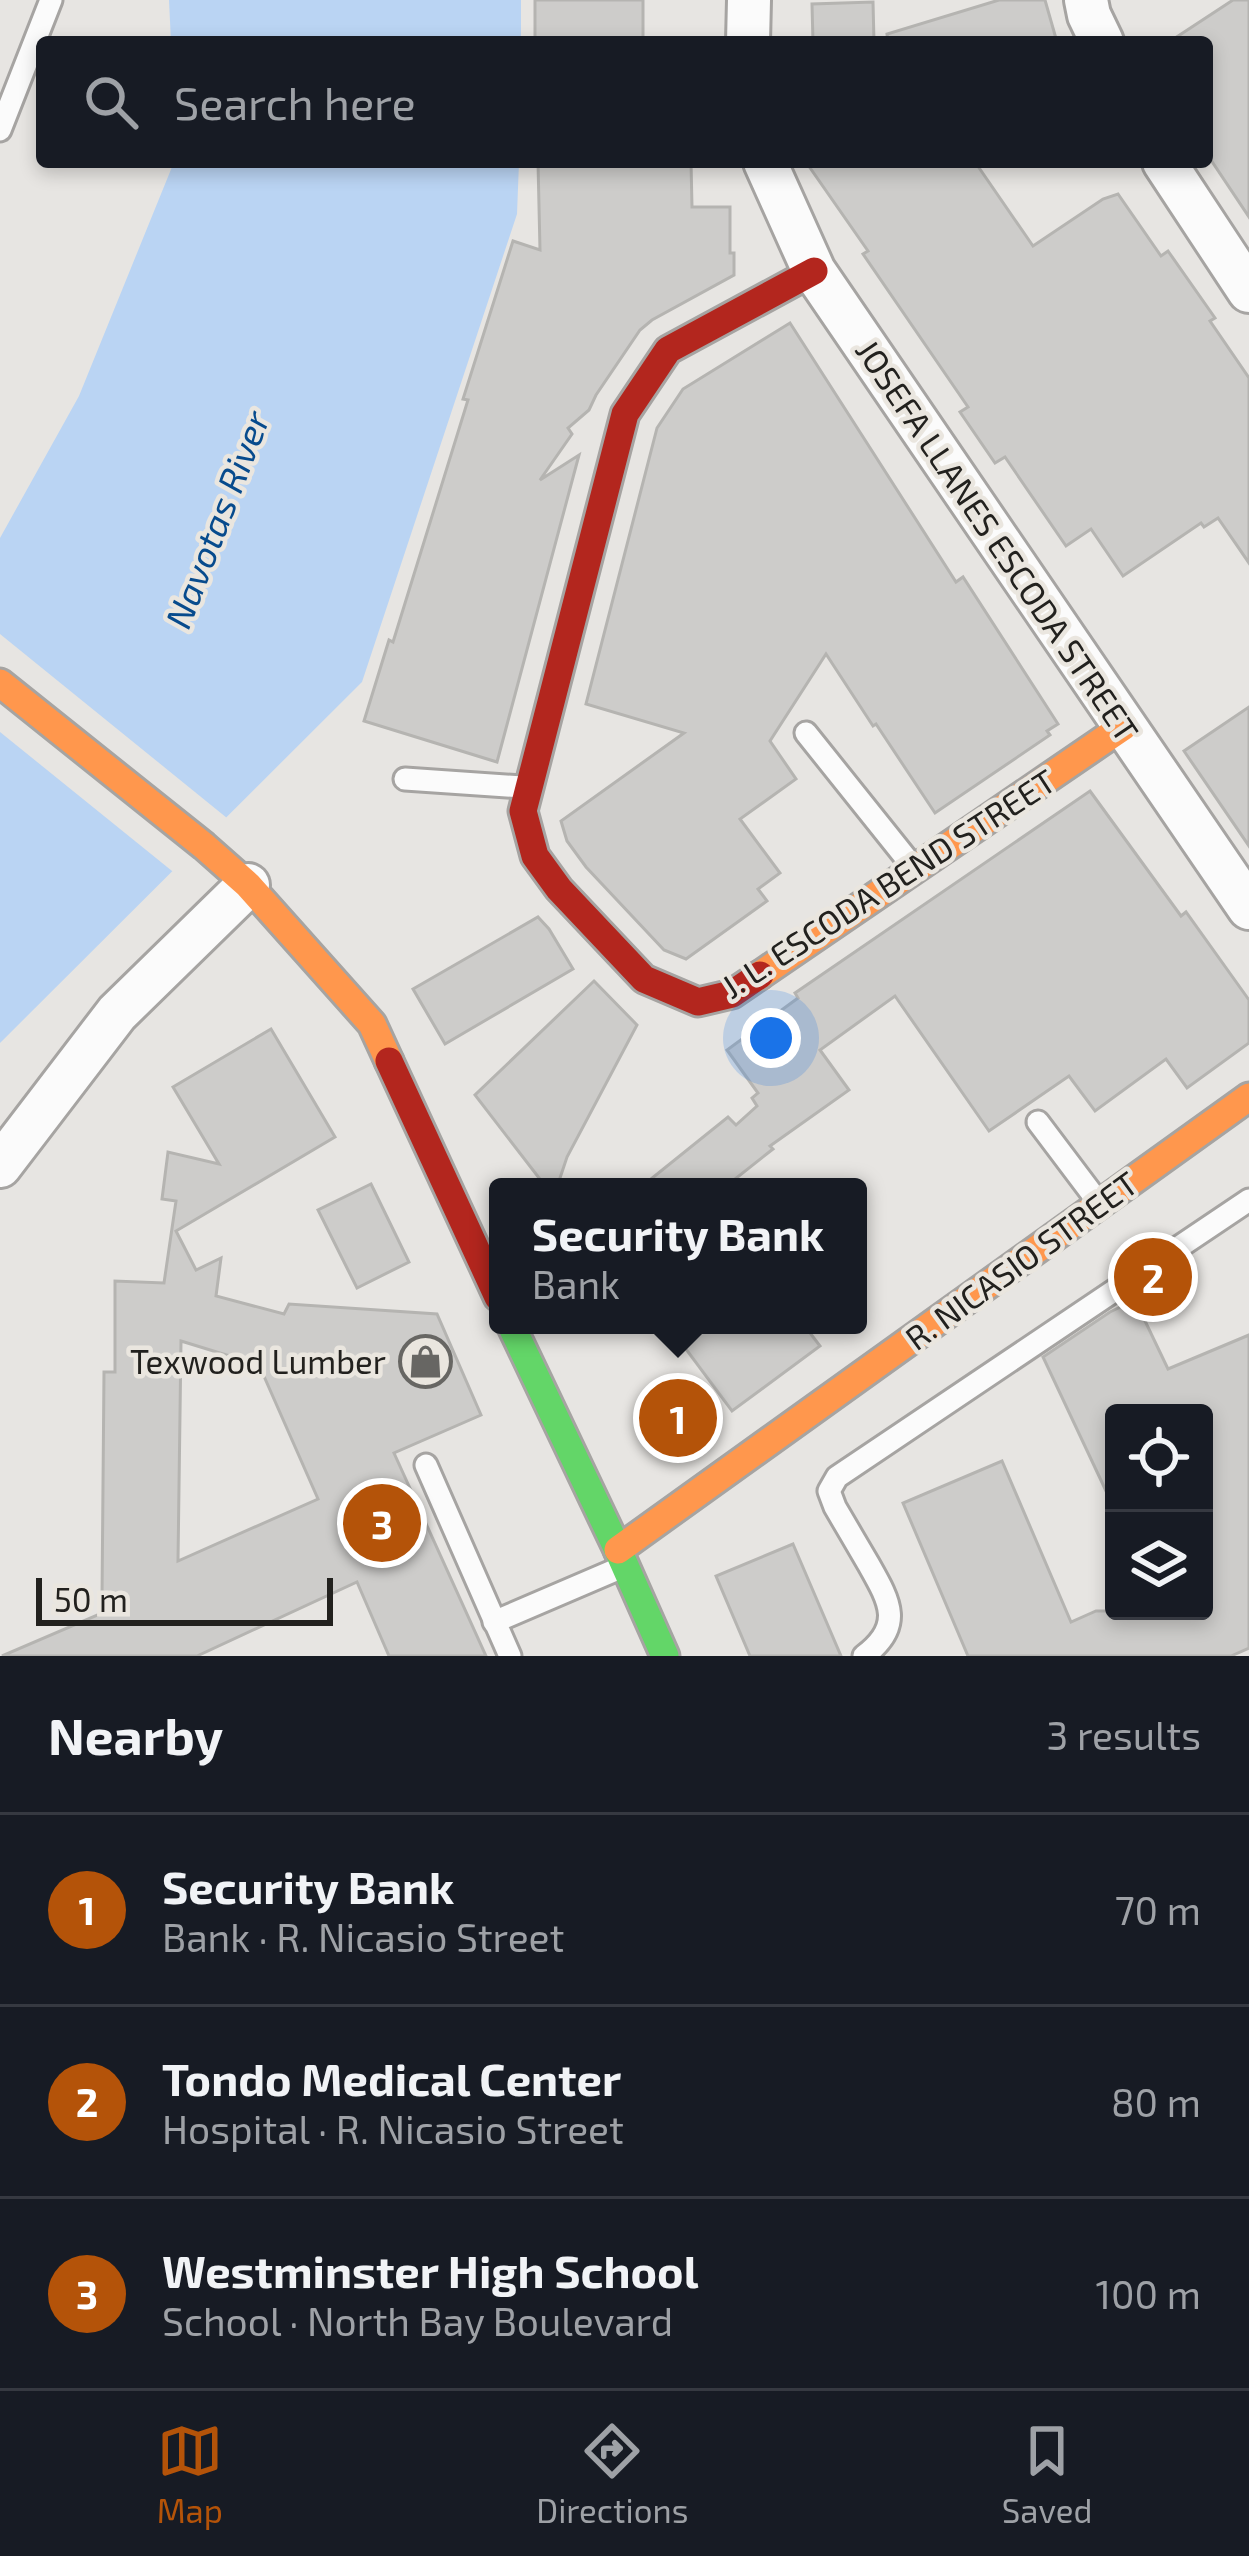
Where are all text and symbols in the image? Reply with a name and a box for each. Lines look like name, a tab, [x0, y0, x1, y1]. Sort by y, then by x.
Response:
search box	[36, 36, 1213, 168]
icon: search	[78, 69, 144, 135]
text: Search here	[174, 75, 416, 129]
street label: JOSEFA LLANES ESCODA STREET	[848, 331, 1148, 749]
water label: Navotas River	[155, 404, 277, 634]
street label: J. L. ESCODA BEND STREET	[714, 760, 1062, 1006]
your location	[741, 1008, 801, 1068]
street label: R. NICASIO STREET	[897, 1162, 1145, 1358]
popup	[489, 1178, 867, 1334]
text: Security Bank	[532, 1206, 824, 1260]
pin: 2	[1114, 1232, 1192, 1322]
text: Bank	[532, 1260, 620, 1307]
shop icon: Texwood Lumber	[397, 1333, 453, 1389]
place label: Texwood Lumber	[130, 1341, 386, 1381]
pin: 1	[639, 1373, 717, 1463]
map controls	[1105, 1404, 1213, 1620]
button: locate	[1105, 1404, 1213, 1512]
pin: 3	[343, 1478, 421, 1568]
button: layers	[1105, 1512, 1213, 1620]
scale bar	[36, 1572, 333, 1625]
text: 50 m	[54, 1579, 128, 1619]
text: Nearby	[48, 1704, 223, 1765]
text: 3 results	[1047, 1711, 1201, 1758]
text: Security Bank	[162, 1859, 454, 1913]
text: 1	[79, 1886, 95, 1933]
text: 70 m	[1115, 1886, 1201, 1933]
text: Bank · R. Nicasio Street	[162, 1913, 564, 1960]
text: Tondo Medical Center	[162, 2051, 621, 2105]
text: 2	[76, 2078, 98, 2125]
text: 80 m	[1111, 2078, 1201, 2125]
text: Hospital · R. Nicasio Street	[162, 2105, 624, 2152]
text: Westminster High School	[162, 2243, 698, 2297]
text: 3	[76, 2270, 98, 2317]
text: 100 m	[1096, 2270, 1201, 2317]
text: School · North Bay Boulevard	[162, 2297, 673, 2344]
tab: Map	[157, 2418, 223, 2530]
tab: Directions	[536, 2418, 688, 2530]
tab: Saved	[1002, 2418, 1092, 2530]

